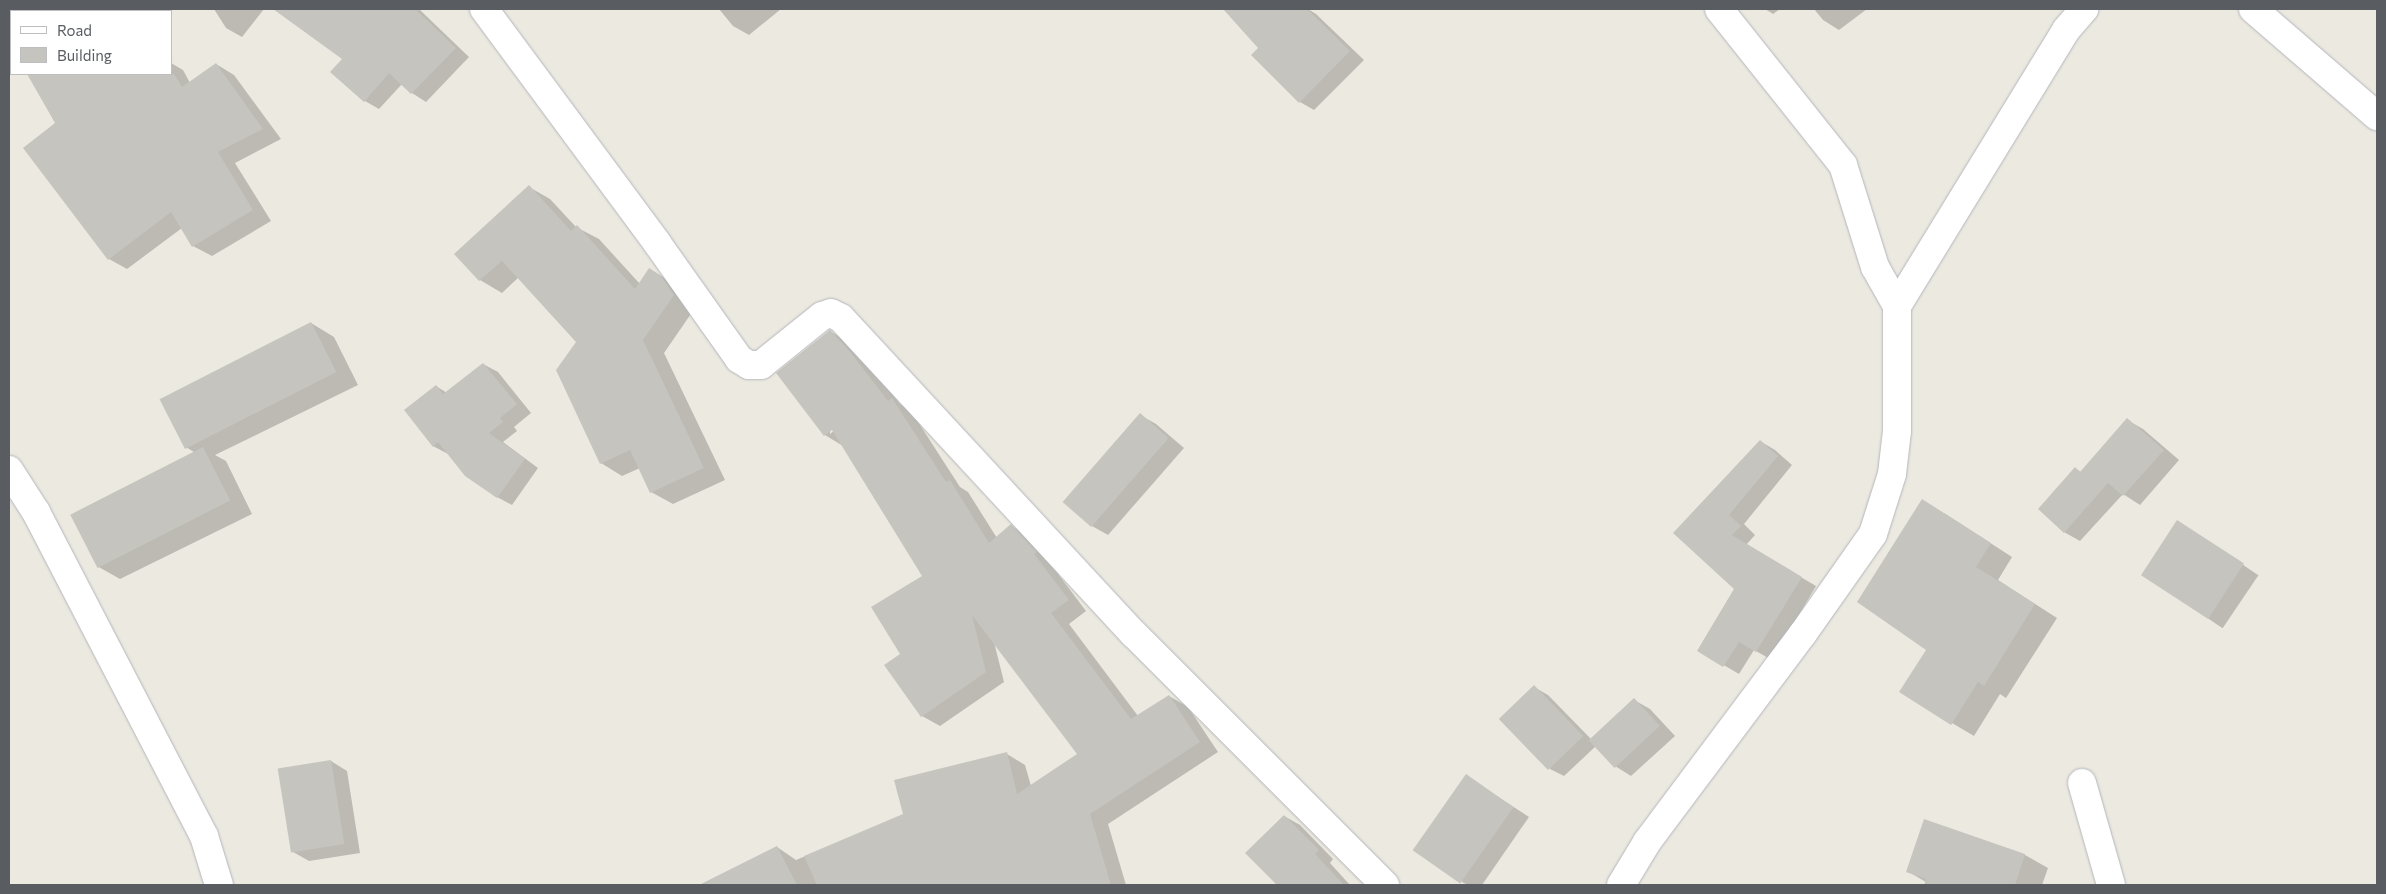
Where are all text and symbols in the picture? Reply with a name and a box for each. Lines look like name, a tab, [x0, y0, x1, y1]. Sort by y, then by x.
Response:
legend	[10, 10, 172, 75]
text: Road	[57, 21, 92, 39]
text: Building	[57, 46, 112, 64]

